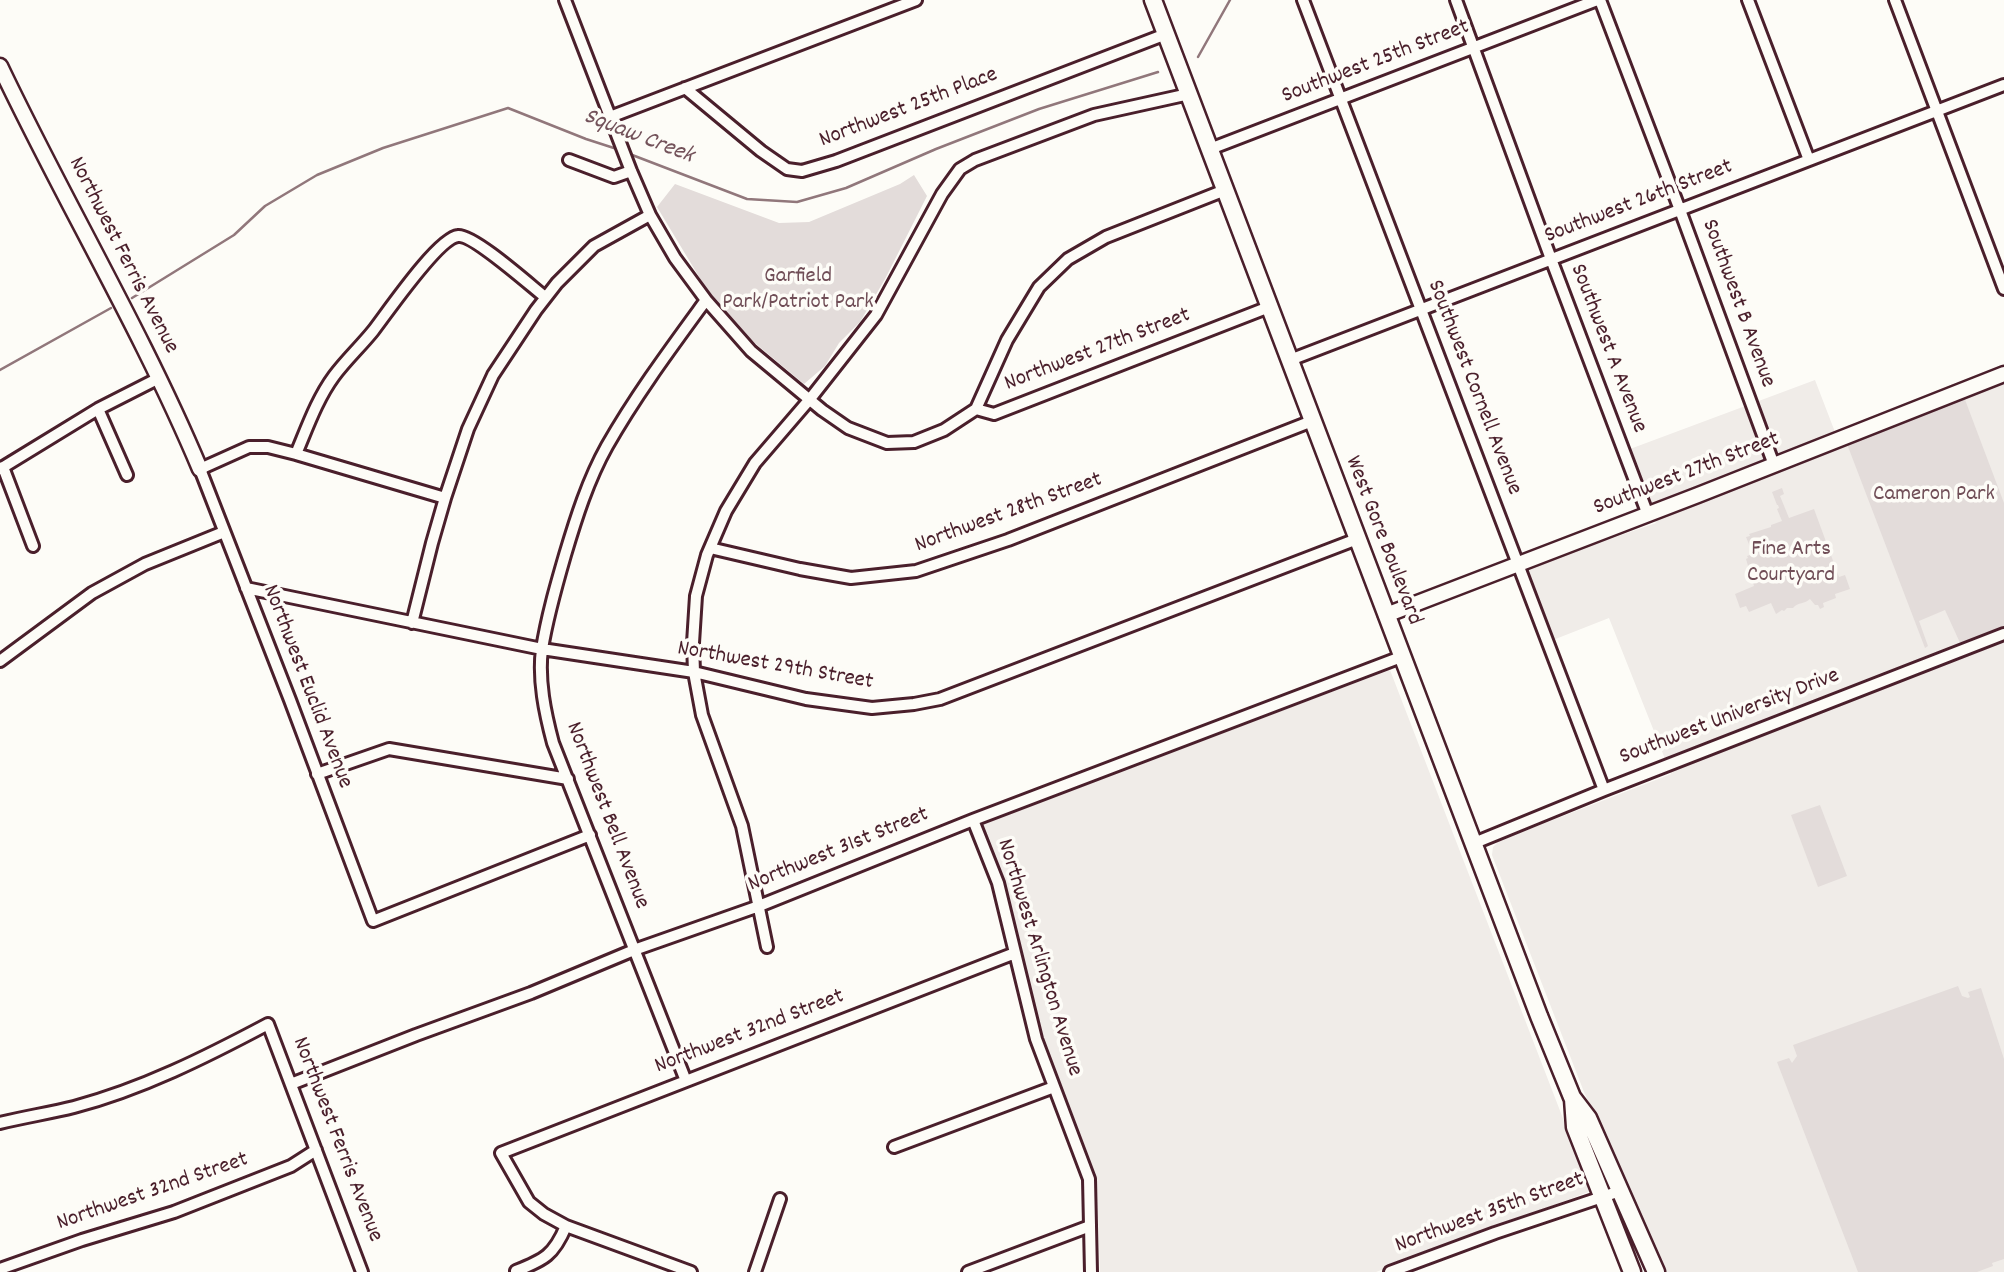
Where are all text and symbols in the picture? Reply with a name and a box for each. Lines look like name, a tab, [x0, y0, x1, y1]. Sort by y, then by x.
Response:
street label: Southwest 25th Street	[1278, 15, 1474, 111]
street label: Northwest 25th Place	[816, 62, 1002, 156]
water label: Squaw Creek	[579, 104, 697, 172]
street label: Northwest Ferris Avenue	[60, 153, 184, 359]
street label: Southwest 26th Street	[1541, 154, 1737, 252]
street label: Southwest B Avenue	[1694, 216, 1780, 392]
street label: Southwest A Avenue	[1562, 261, 1652, 437]
park label: Garfield Park/Patriot Park	[722, 264, 874, 318]
street label: Southwest Cornell Avenue	[1419, 277, 1527, 499]
street label: Northwest 27th Street	[1001, 303, 1195, 399]
street label: Southwest 27th Street	[1590, 427, 1784, 523]
street label: West Gore Boulevard	[1337, 453, 1427, 629]
street label: Northwest 28th Street	[912, 467, 1106, 561]
park label: Cameron Park	[1873, 482, 1995, 510]
park label: Fine Arts Courtyard	[1747, 537, 1835, 591]
street label: Northwest Euclid Avenue	[254, 581, 358, 793]
street label: Northwest 29th Street	[675, 636, 875, 698]
street label: Southwest University Drive	[1616, 663, 1844, 773]
street label: Northwest Bell Avenue	[558, 719, 654, 913]
street label: Northwest 31st Street	[745, 802, 933, 900]
street label: Northwest Arlington Avenue	[989, 836, 1087, 1080]
street label: Northwest 32nd Street	[652, 984, 848, 1082]
street label: Northwest Ferris Avenue	[284, 1034, 388, 1246]
street label: Northwest 32nd Street	[54, 1147, 252, 1239]
street label: Northwest 35th Street	[1392, 1167, 1588, 1261]

